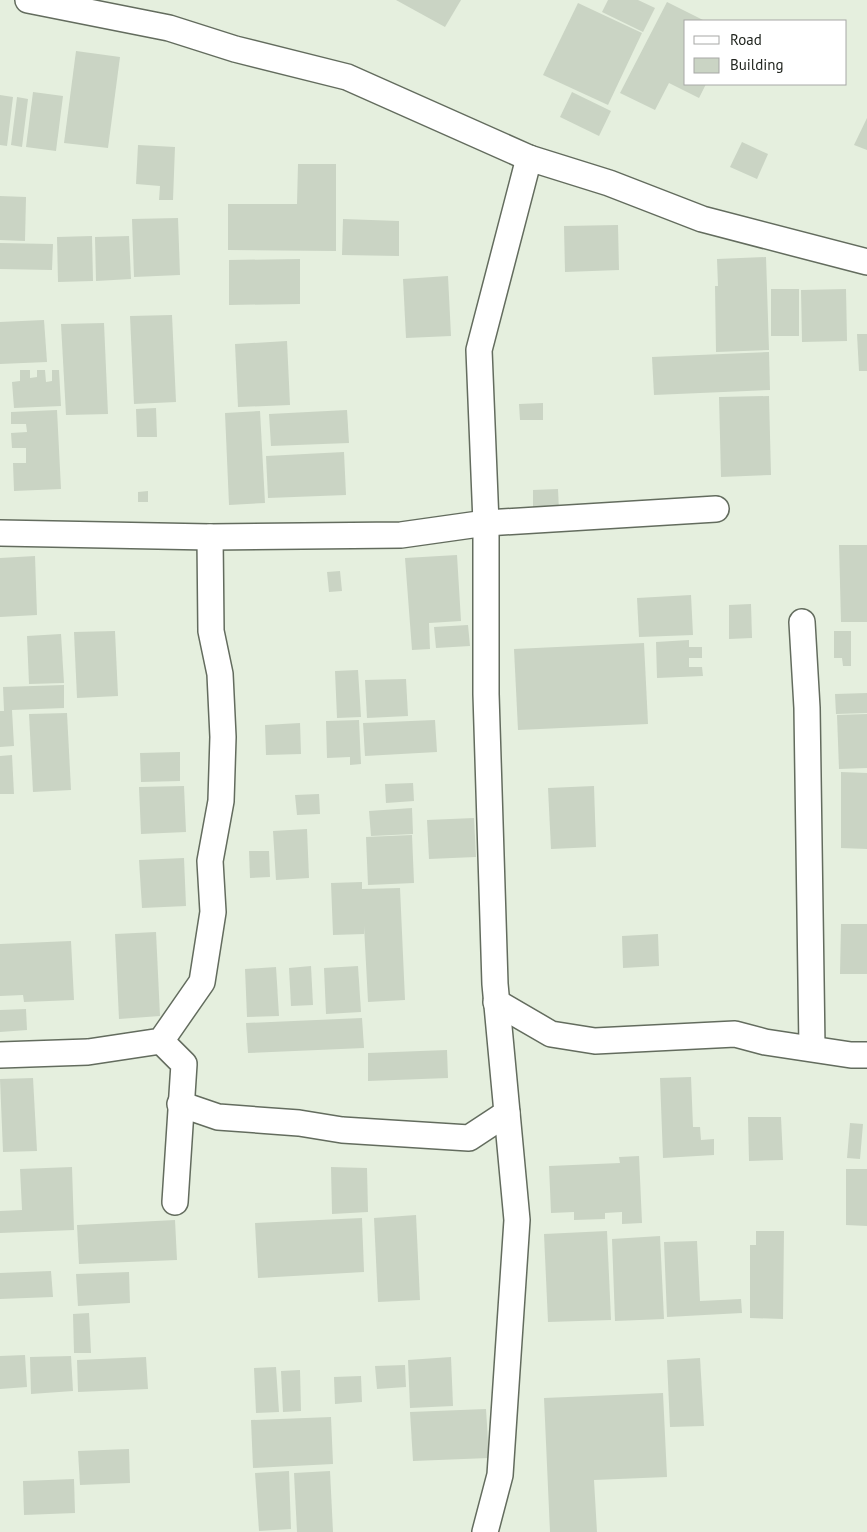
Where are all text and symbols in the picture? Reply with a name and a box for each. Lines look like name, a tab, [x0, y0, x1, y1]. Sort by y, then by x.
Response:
legend	[684, 20, 847, 85]
text: Road	[730, 30, 762, 49]
text: Building	[730, 55, 784, 74]

